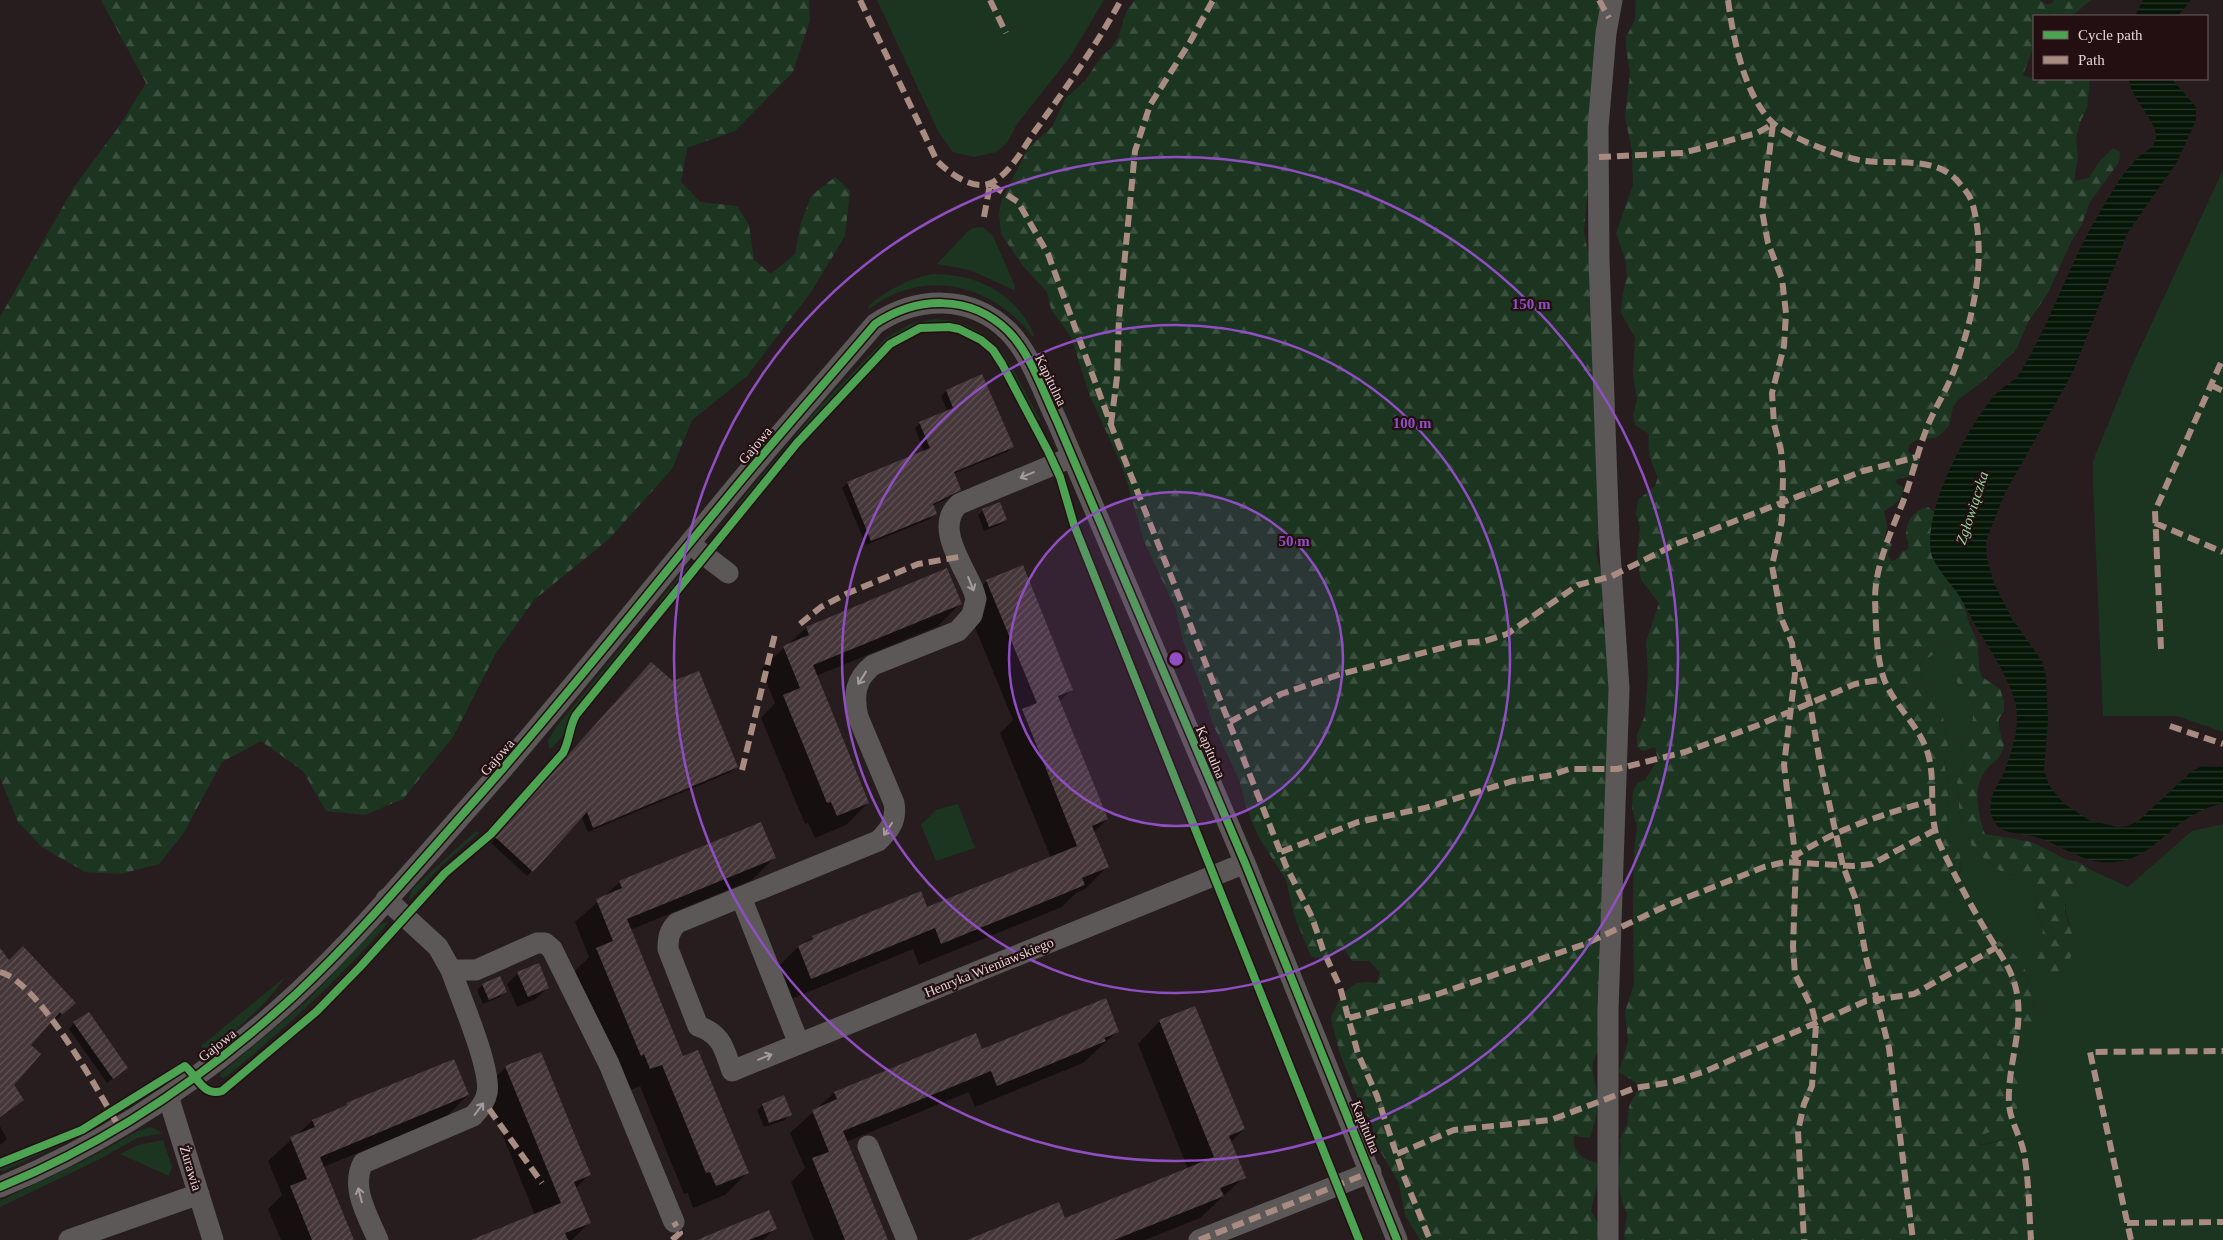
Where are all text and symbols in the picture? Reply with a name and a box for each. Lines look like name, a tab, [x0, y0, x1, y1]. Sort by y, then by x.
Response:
legend	[2033, 15, 2208, 80]
text: Cycle path	[2078, 27, 2143, 43]
text: Path	[2078, 52, 2105, 68]
text: 150 m	[1512, 296, 1551, 312]
street label: Kapitulna	[1032, 352, 1070, 409]
text: 100 m	[1393, 415, 1432, 431]
street label: Gajowa	[736, 423, 776, 467]
water label: Zgłowiączka	[1953, 469, 1991, 547]
one-way arrow	[1020, 471, 1035, 481]
text: 50 m	[1278, 533, 1310, 549]
one-way arrow	[967, 576, 976, 591]
centre of rings	[1167, 650, 1185, 668]
one-way arrow	[856, 670, 866, 684]
street label: Kapitulna	[1193, 724, 1229, 781]
street label: Gajowa	[477, 735, 518, 779]
one-way arrow	[883, 821, 893, 835]
street label: Henryka Wieniawskiego	[922, 935, 1056, 1000]
street label: Gajowa	[196, 1026, 240, 1065]
one-way arrow	[758, 1052, 773, 1061]
street label: Kapitulna	[1348, 1099, 1383, 1156]
one-way arrow	[473, 1102, 484, 1115]
street label: Żurawia	[177, 1144, 205, 1193]
one-way arrow	[355, 1187, 364, 1203]

